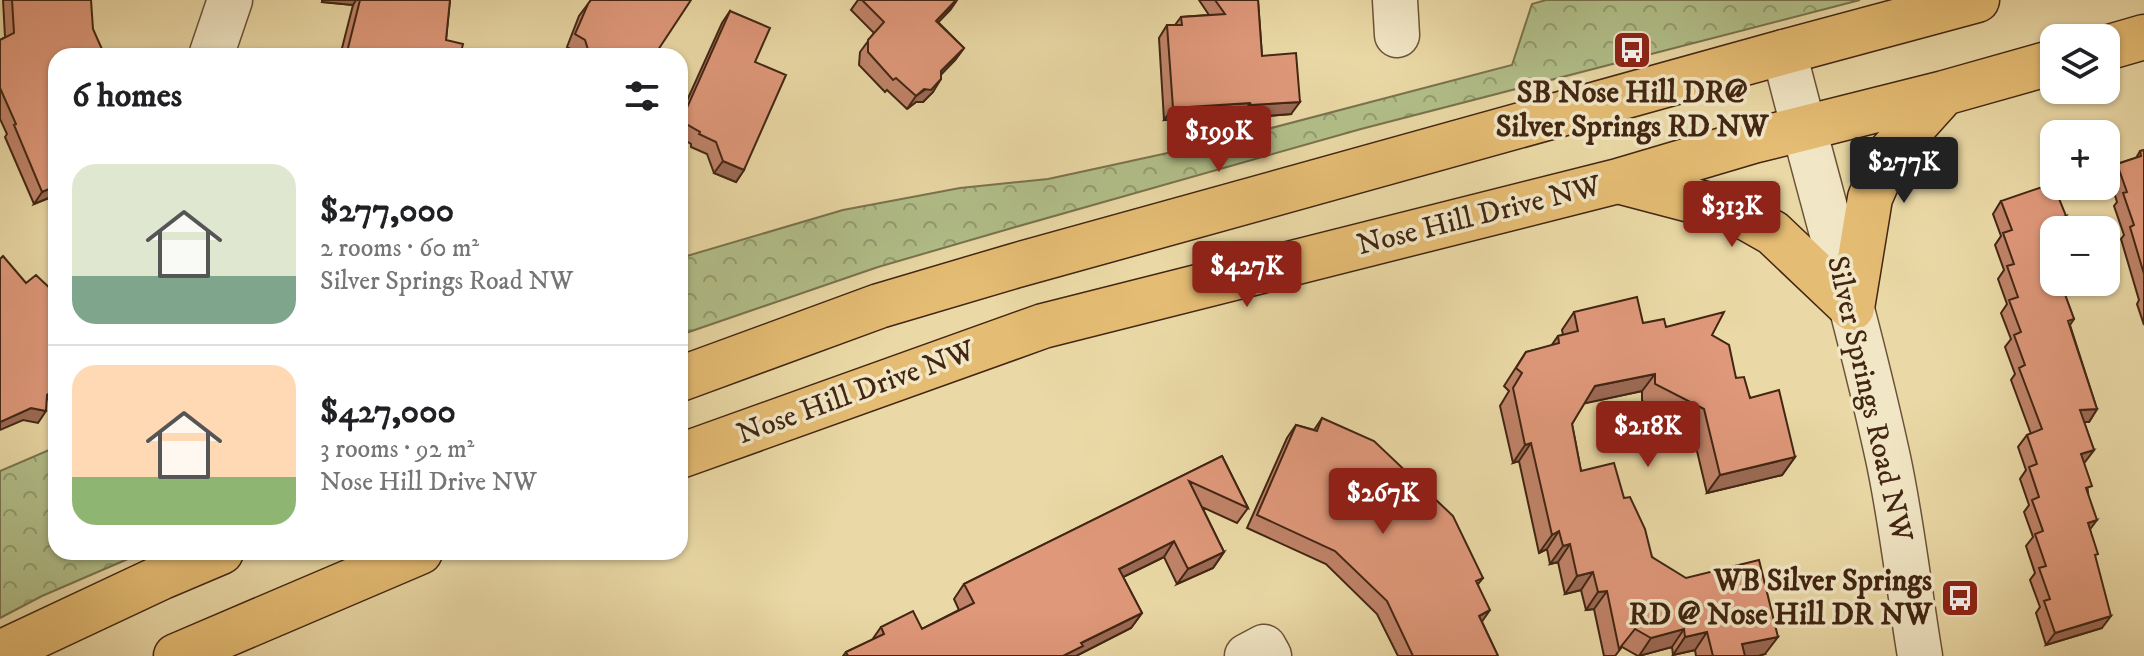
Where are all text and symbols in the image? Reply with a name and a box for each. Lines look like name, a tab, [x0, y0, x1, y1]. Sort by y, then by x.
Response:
map controls	[2040, 24, 2120, 296]
button: layers	[2040, 24, 2120, 104]
bus stop icon: SB Nose Hill DR@ Silver Springs RD NW	[1611, 29, 1653, 71]
icon: filters	[620, 74, 664, 118]
text: 6 homes	[72, 75, 182, 117]
place label: SB Nose Hill DR@ Silver Springs RD NW	[1496, 75, 1770, 146]
pin: $199K	[1163, 106, 1275, 174]
text: $199K	[1185, 115, 1253, 148]
button: +	[2040, 120, 2120, 200]
pin: $277K	[1848, 137, 1960, 205]
text: $277K	[1868, 146, 1940, 179]
street label: Nose Hill Drive NW	[1353, 168, 1605, 264]
pin: $313K	[1676, 181, 1788, 249]
text: $277,000	[320, 190, 454, 232]
text: $313K	[1701, 190, 1763, 223]
icon: home	[136, 196, 232, 292]
button: −	[2040, 216, 2120, 296]
text: 2 rooms · 60 m²	[320, 232, 479, 265]
pin: $427K	[1191, 241, 1303, 309]
text: $427K	[1210, 250, 1284, 283]
street label: Silver Springs Road NW	[1818, 252, 1920, 546]
text: Silver Springs Road NW	[320, 265, 573, 298]
street label: Nose Hill Drive NW	[732, 333, 980, 453]
text: $427,000	[320, 391, 456, 433]
icon: home	[136, 397, 232, 493]
pin: $218K	[1592, 401, 1704, 469]
text: $218K	[1614, 410, 1682, 443]
text: 3 rooms · 92 m²	[320, 433, 474, 466]
text: Nose Hill Drive NW	[320, 466, 537, 499]
pin: $267K	[1327, 468, 1439, 536]
text: $267K	[1347, 477, 1419, 510]
place label: WB Silver Springs RD @ Nose Hill DR NW	[1629, 563, 1934, 634]
bus stop icon: WB Silver Springs RD @ Nose Hill DR NW	[1939, 577, 1981, 619]

